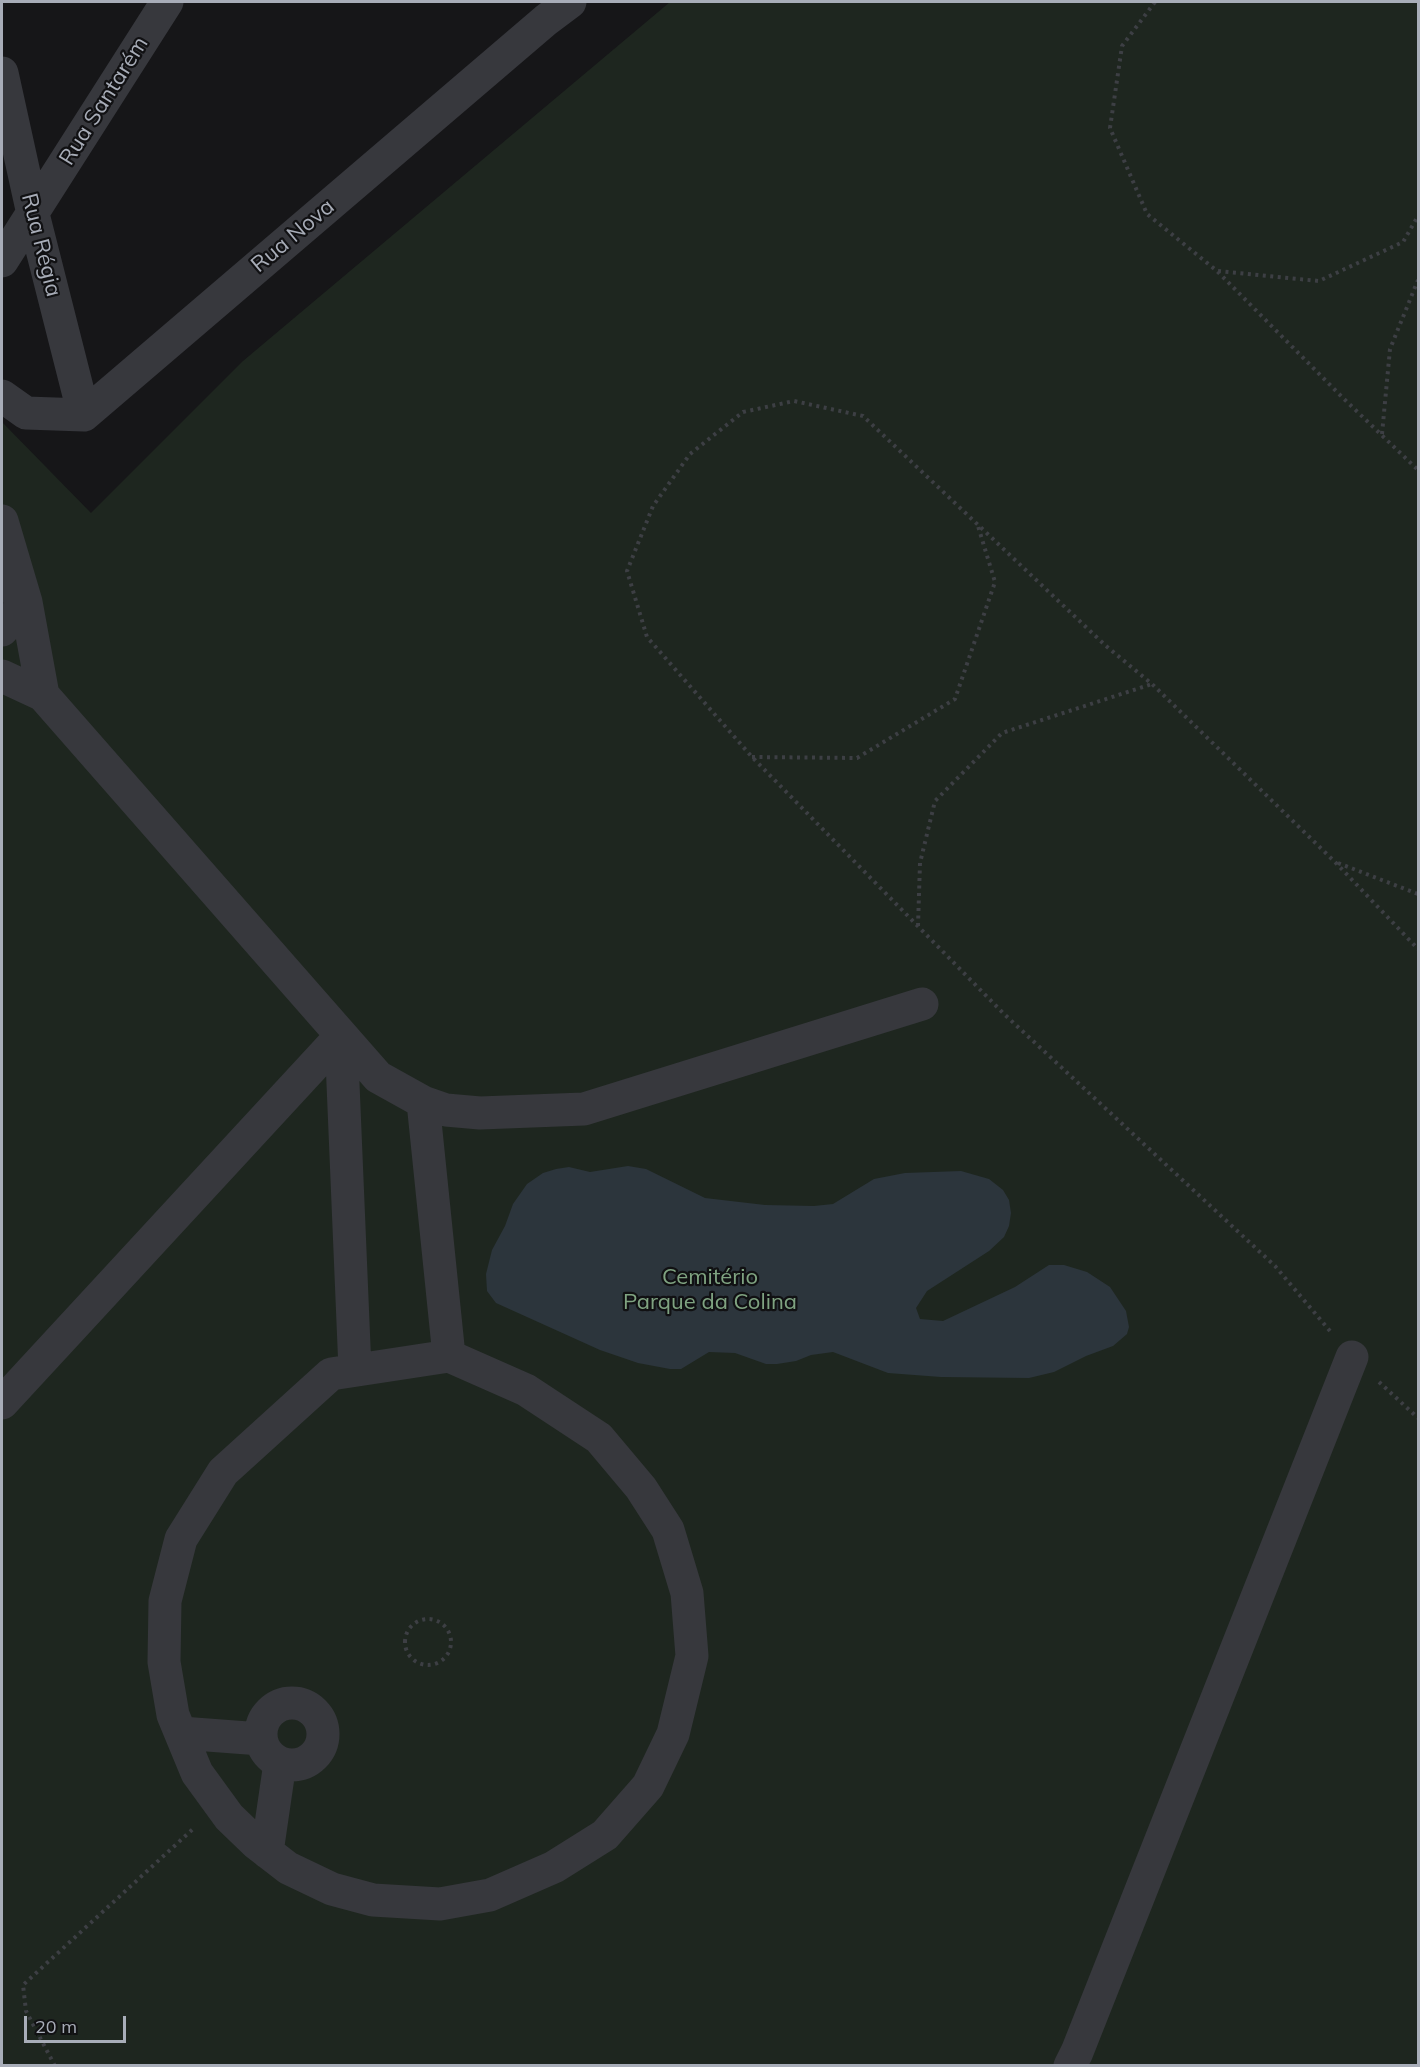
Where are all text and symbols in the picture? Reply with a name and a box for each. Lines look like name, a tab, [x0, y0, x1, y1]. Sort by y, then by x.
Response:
street label: Rua Santarém	[54, 32, 154, 170]
street label: Rua Régia	[15, 191, 67, 299]
street label: Rua Nova	[246, 194, 340, 278]
park label: Cemitério Parque da Colina	[623, 1264, 797, 1316]
scale bar	[27, 2004, 129, 2042]
text: 20 m	[35, 2015, 77, 2038]

